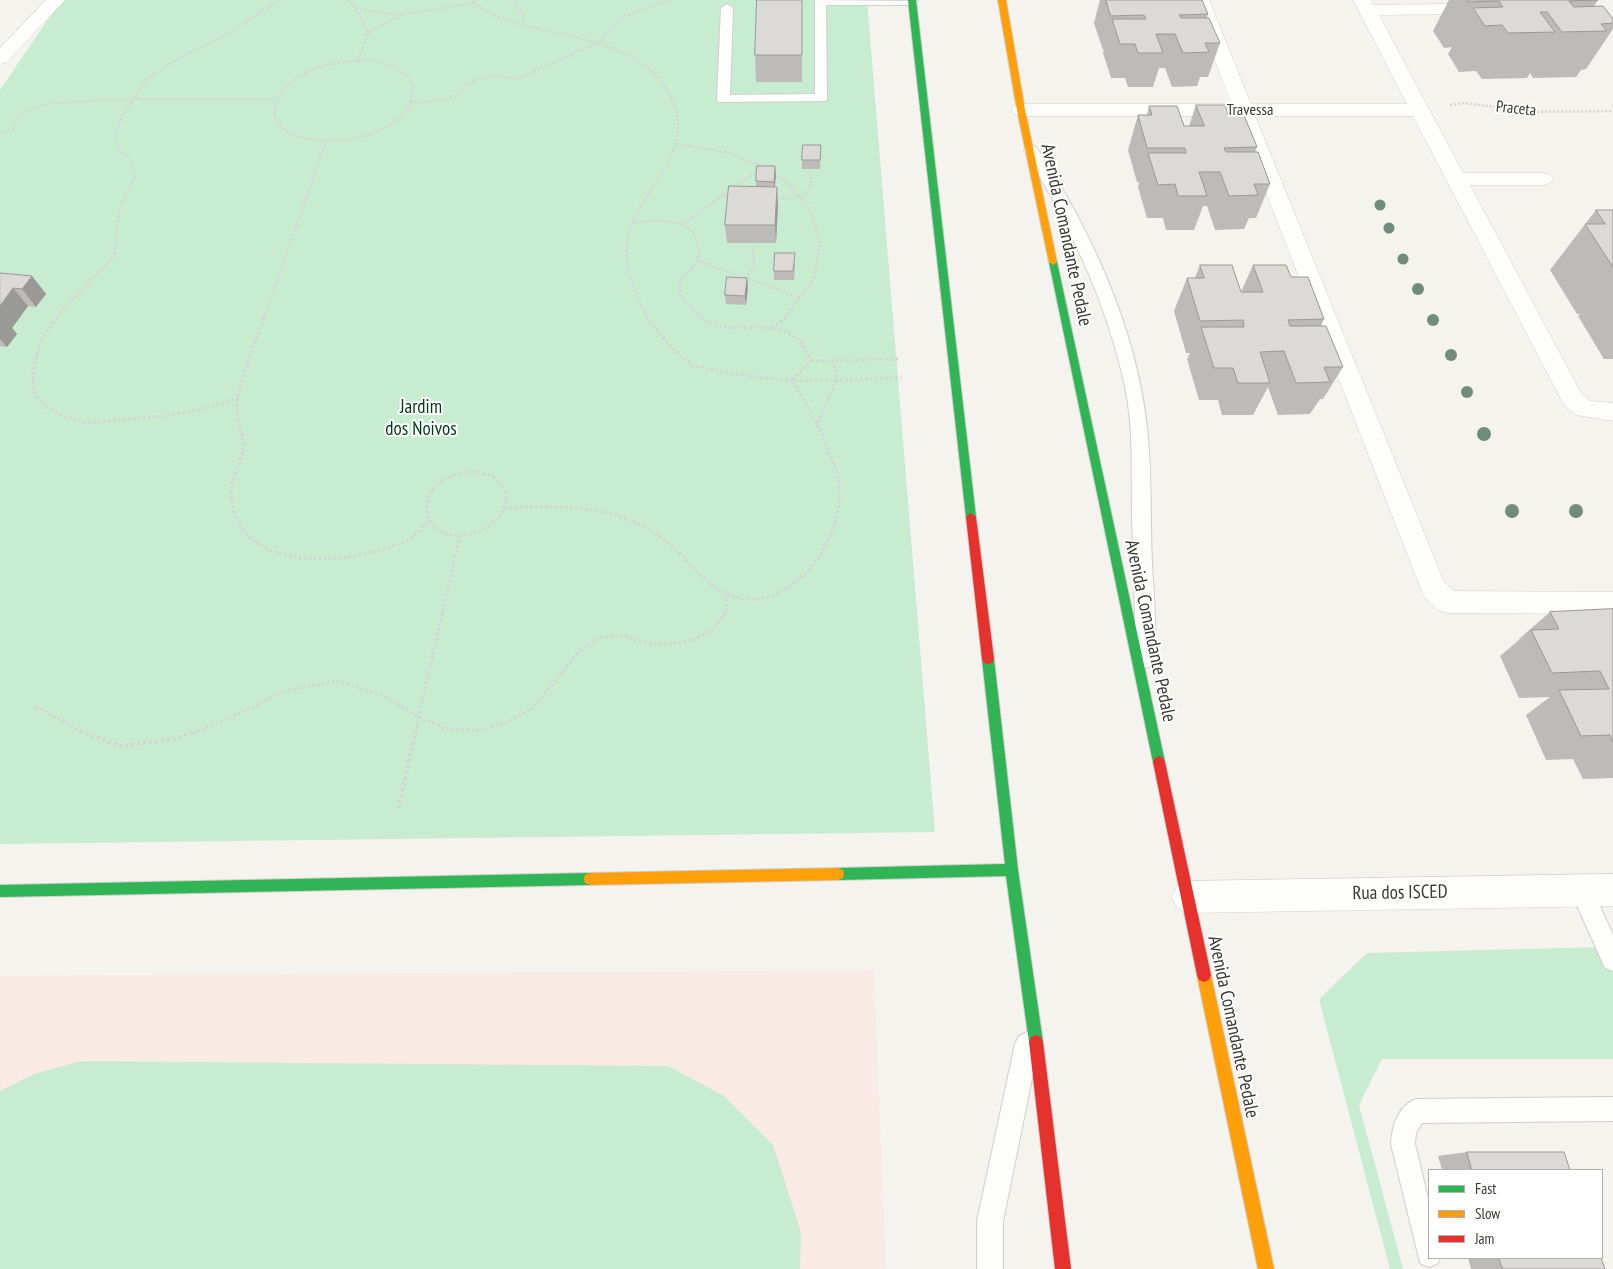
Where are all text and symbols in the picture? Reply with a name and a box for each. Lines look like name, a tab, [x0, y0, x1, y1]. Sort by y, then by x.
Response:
street label: Praceta	[1495, 97, 1537, 121]
street label: Travessa	[1227, 100, 1273, 120]
street label: Avenida Comandante Pedale	[1036, 142, 1096, 328]
park label: Jardim dos Noivos	[385, 397, 457, 441]
street label: Avenida Comandante Pedale	[1120, 538, 1180, 724]
street label: Rua dos ISCED	[1352, 881, 1448, 905]
street label: Avenida Comandante Pedale	[1203, 934, 1263, 1120]
legend	[1428, 1169, 1603, 1259]
text: Fast	[1475, 1179, 1496, 1198]
text: Slow	[1475, 1204, 1500, 1223]
text: Jam	[1475, 1229, 1494, 1248]

